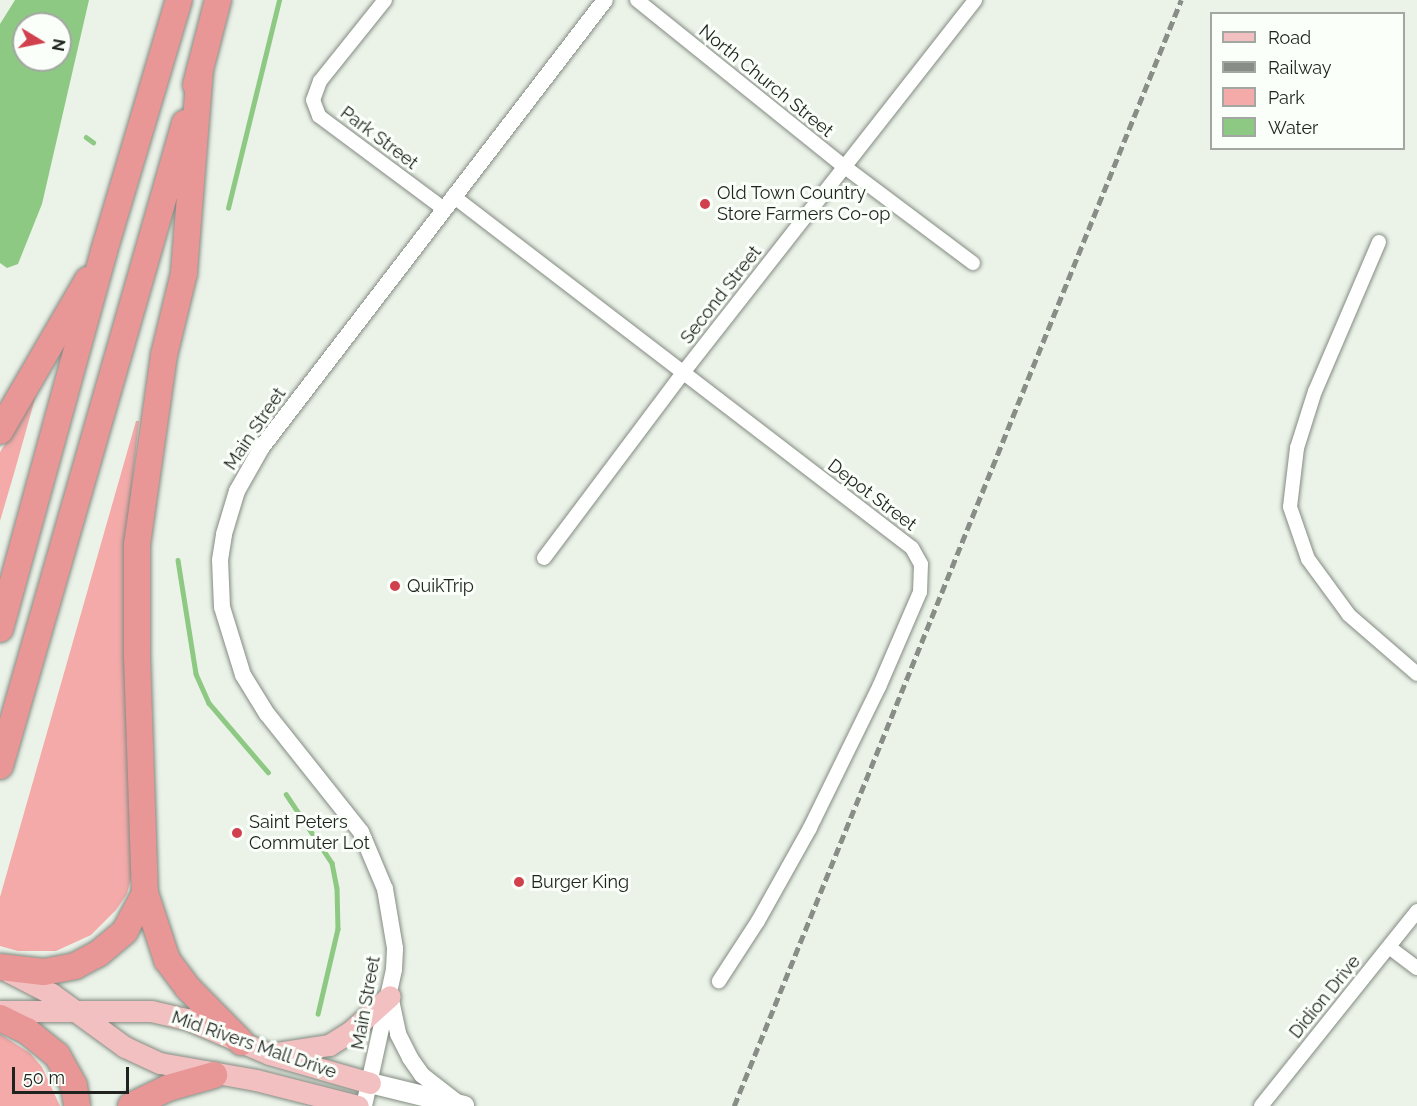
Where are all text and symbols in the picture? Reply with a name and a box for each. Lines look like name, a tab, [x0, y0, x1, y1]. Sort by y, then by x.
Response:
north arrow	[12, 12, 72, 72]
legend	[1210, 12, 1405, 150]
street label: North Church Street	[695, 20, 837, 142]
text: Road	[1268, 27, 1311, 48]
text: N	[48, 37, 69, 53]
text: Railway	[1268, 57, 1332, 78]
text: Park	[1268, 87, 1305, 108]
street label: Park Street	[336, 102, 422, 174]
text: Water	[1268, 117, 1318, 138]
place label: Old Town Country Store Farmers Co-op	[717, 183, 890, 226]
marker: Old Town Country Store Farmers Co-op	[698, 197, 712, 211]
street label: Second Street	[676, 242, 766, 348]
street label: Main Street	[220, 384, 290, 474]
street label: Depot Street	[823, 455, 921, 535]
place label: QuikTrip	[407, 575, 474, 597]
marker: QuikTrip	[388, 579, 402, 593]
place label: Saint Peters Commuter Lot	[249, 812, 370, 854]
marker: Saint Peters Commuter Lot	[230, 826, 244, 840]
place label: Burger King	[531, 871, 629, 893]
marker: Burger King	[512, 875, 526, 889]
street label: Didion Drive	[1285, 951, 1365, 1043]
street label: Main Street	[347, 955, 385, 1051]
street label: Mid Rivers Mall Drive	[169, 1007, 339, 1083]
scale bar	[15, 1055, 132, 1093]
text: 50 m	[23, 1067, 65, 1088]

